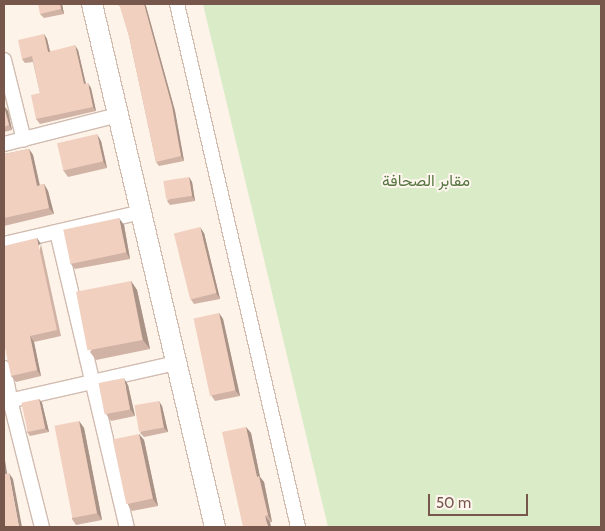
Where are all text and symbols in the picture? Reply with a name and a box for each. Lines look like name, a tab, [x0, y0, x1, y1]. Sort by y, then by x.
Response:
park label: مقابر الصحافة	[382, 171, 470, 191]
scale bar	[430, 484, 530, 516]
text: 50 m	[436, 494, 471, 512]

